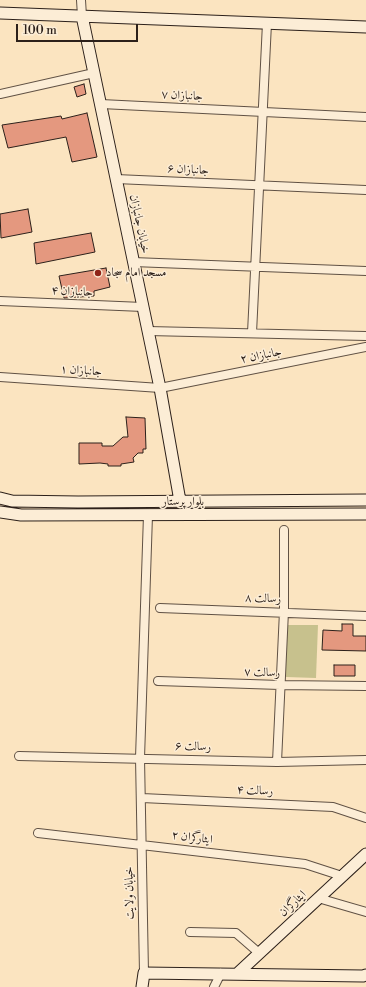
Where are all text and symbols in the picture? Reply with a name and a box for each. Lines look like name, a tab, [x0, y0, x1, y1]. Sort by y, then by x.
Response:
scale bar	[18, 16, 140, 42]
text: 100 m	[23, 23, 57, 38]
street label: جانبازان ۷	[161, 88, 203, 104]
street label: جانبازان ۶	[167, 162, 209, 178]
street label: خیابان جانبازان	[126, 193, 152, 255]
place label: مسجد امام سجاد	[106, 266, 166, 280]
marker: مسجد امام سجاد	[93, 268, 103, 278]
street label: جانبازان ۴	[51, 284, 93, 300]
street label: جانبازان ۲	[239, 345, 283, 367]
street label: جانبازان ۱	[60, 362, 102, 380]
street label: بلوار پرستار	[162, 495, 204, 509]
street label: رسالت ۸	[244, 591, 282, 607]
street label: رسالت ۷	[243, 665, 281, 681]
street label: رسالت ۶	[174, 739, 212, 755]
street label: رسالت ۴	[236, 783, 274, 799]
street label: ایثارگران ۲	[171, 828, 213, 848]
street label: خیابان ولایت	[122, 866, 138, 920]
street label: ایثارگران	[276, 888, 310, 920]

